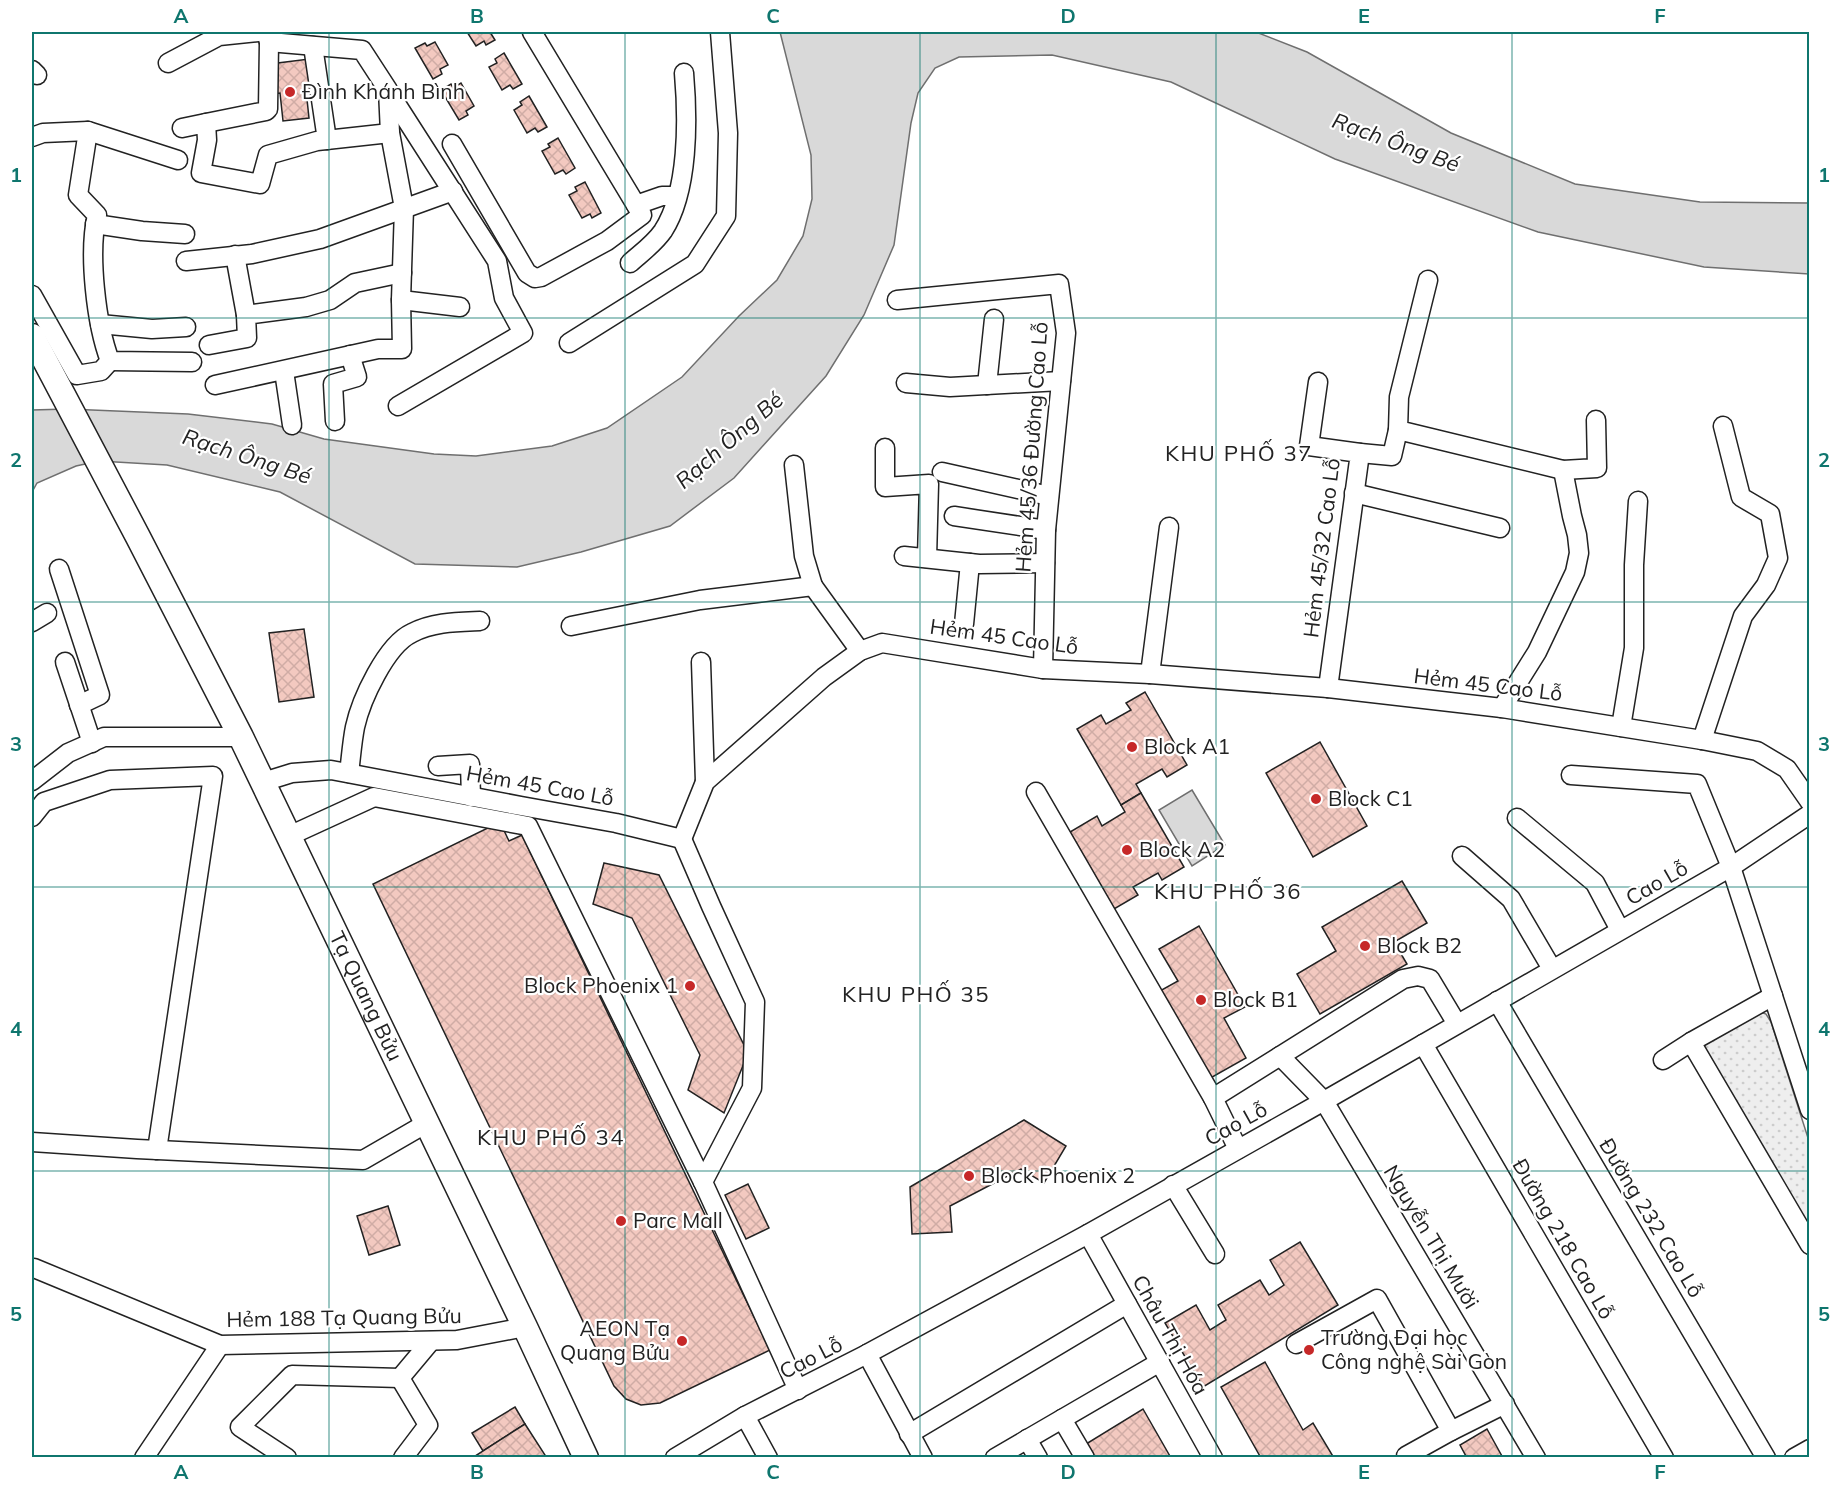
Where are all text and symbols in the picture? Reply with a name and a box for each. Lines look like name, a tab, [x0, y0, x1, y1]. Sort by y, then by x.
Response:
text: A	[174, 3, 189, 28]
text: B	[470, 3, 484, 28]
text: C	[766, 3, 780, 28]
text: D	[1060, 3, 1076, 28]
text: E	[1358, 3, 1370, 28]
text: F	[1654, 3, 1666, 28]
place label: Đình Khánh Bình	[302, 78, 465, 104]
marker: Đình Khánh Bình	[283, 85, 297, 99]
water label: Rạch Ông Bé	[1328, 106, 1464, 178]
text: 1	[10, 162, 22, 187]
text: 1	[1818, 162, 1830, 187]
street label: Hẻm 45/36 Đường Cao Lỗ	[1009, 321, 1053, 573]
water label: Rạch Ông Bé	[669, 386, 789, 494]
water label: Rạch Ông Bé	[179, 422, 315, 490]
district label: KHU PHỐ 37	[1165, 439, 1313, 467]
text: 2	[10, 447, 22, 472]
text: 2	[1818, 447, 1830, 472]
street label: Hẻm 45/32 Cao Lỗ	[1297, 457, 1345, 639]
street label: Hẻm 45 Cao Lỗ	[928, 613, 1080, 659]
street label: Hẻm 45 Cao Lỗ	[1412, 662, 1564, 706]
text: 3	[10, 731, 22, 756]
text: 3	[1818, 731, 1830, 756]
place label: Block A1	[1144, 733, 1230, 759]
marker: Block A1	[1125, 740, 1139, 754]
street label: Hẻm 45 Cao Lỗ	[464, 759, 616, 811]
place label: Block C1	[1328, 785, 1413, 811]
marker: Block C1	[1309, 792, 1323, 806]
place label: Block A2	[1139, 836, 1225, 862]
marker: Block A2	[1120, 843, 1134, 857]
street label: Cao Lỗ	[1621, 854, 1692, 910]
district label: KHU PHỐ 36	[1154, 877, 1302, 905]
street label: Tạ Quang Bửu	[324, 927, 409, 1065]
place label: Block B2	[1377, 932, 1462, 958]
marker: Block B2	[1358, 939, 1372, 953]
place label: Block Phoenix 1	[524, 972, 678, 998]
marker: Block Phoenix 1	[683, 979, 697, 993]
district label: KHU PHỐ 35	[842, 980, 990, 1008]
place label: Block B1	[1213, 986, 1298, 1012]
marker: Block B1	[1194, 993, 1208, 1007]
text: 4	[10, 1016, 22, 1041]
text: 4	[1818, 1016, 1830, 1041]
street label: Cao Lỗ	[1200, 1095, 1271, 1151]
district label: KHU PHỐ 34	[477, 1123, 625, 1151]
street label: Đường 232 Cao Lỗ	[1594, 1133, 1710, 1302]
street label: Đường 218 Cao Lỗ	[1507, 1154, 1620, 1323]
street label: Nguyễn Thị Mười	[1379, 1160, 1485, 1313]
place label: Block Phoenix 2	[981, 1162, 1135, 1188]
marker: Block Phoenix 2	[962, 1169, 976, 1183]
place label: Parc Mall	[633, 1207, 723, 1233]
marker: Parc Mall	[614, 1214, 628, 1228]
street label: Châu Thị Hóa	[1127, 1270, 1214, 1399]
text: 5	[10, 1301, 22, 1326]
text: 5	[1818, 1301, 1830, 1326]
street label: Hẻm 188 Tạ Quang Bửu	[226, 1302, 462, 1332]
place label: AEON Tạ Quang Bửu	[560, 1315, 670, 1365]
place label: Trường Đại học Công nghệ Sài Gòn	[1321, 1324, 1507, 1374]
street label: Cao Lỗ	[775, 1330, 846, 1384]
marker: AEON Tạ Quang Bửu	[675, 1334, 689, 1348]
marker: Trường Đại học Công nghệ Sài Gòn	[1302, 1343, 1316, 1357]
text: A	[174, 1459, 189, 1484]
text: B	[470, 1459, 484, 1484]
text: C	[766, 1459, 780, 1484]
text: D	[1060, 1459, 1076, 1484]
text: E	[1358, 1459, 1370, 1484]
text: F	[1654, 1459, 1666, 1484]

